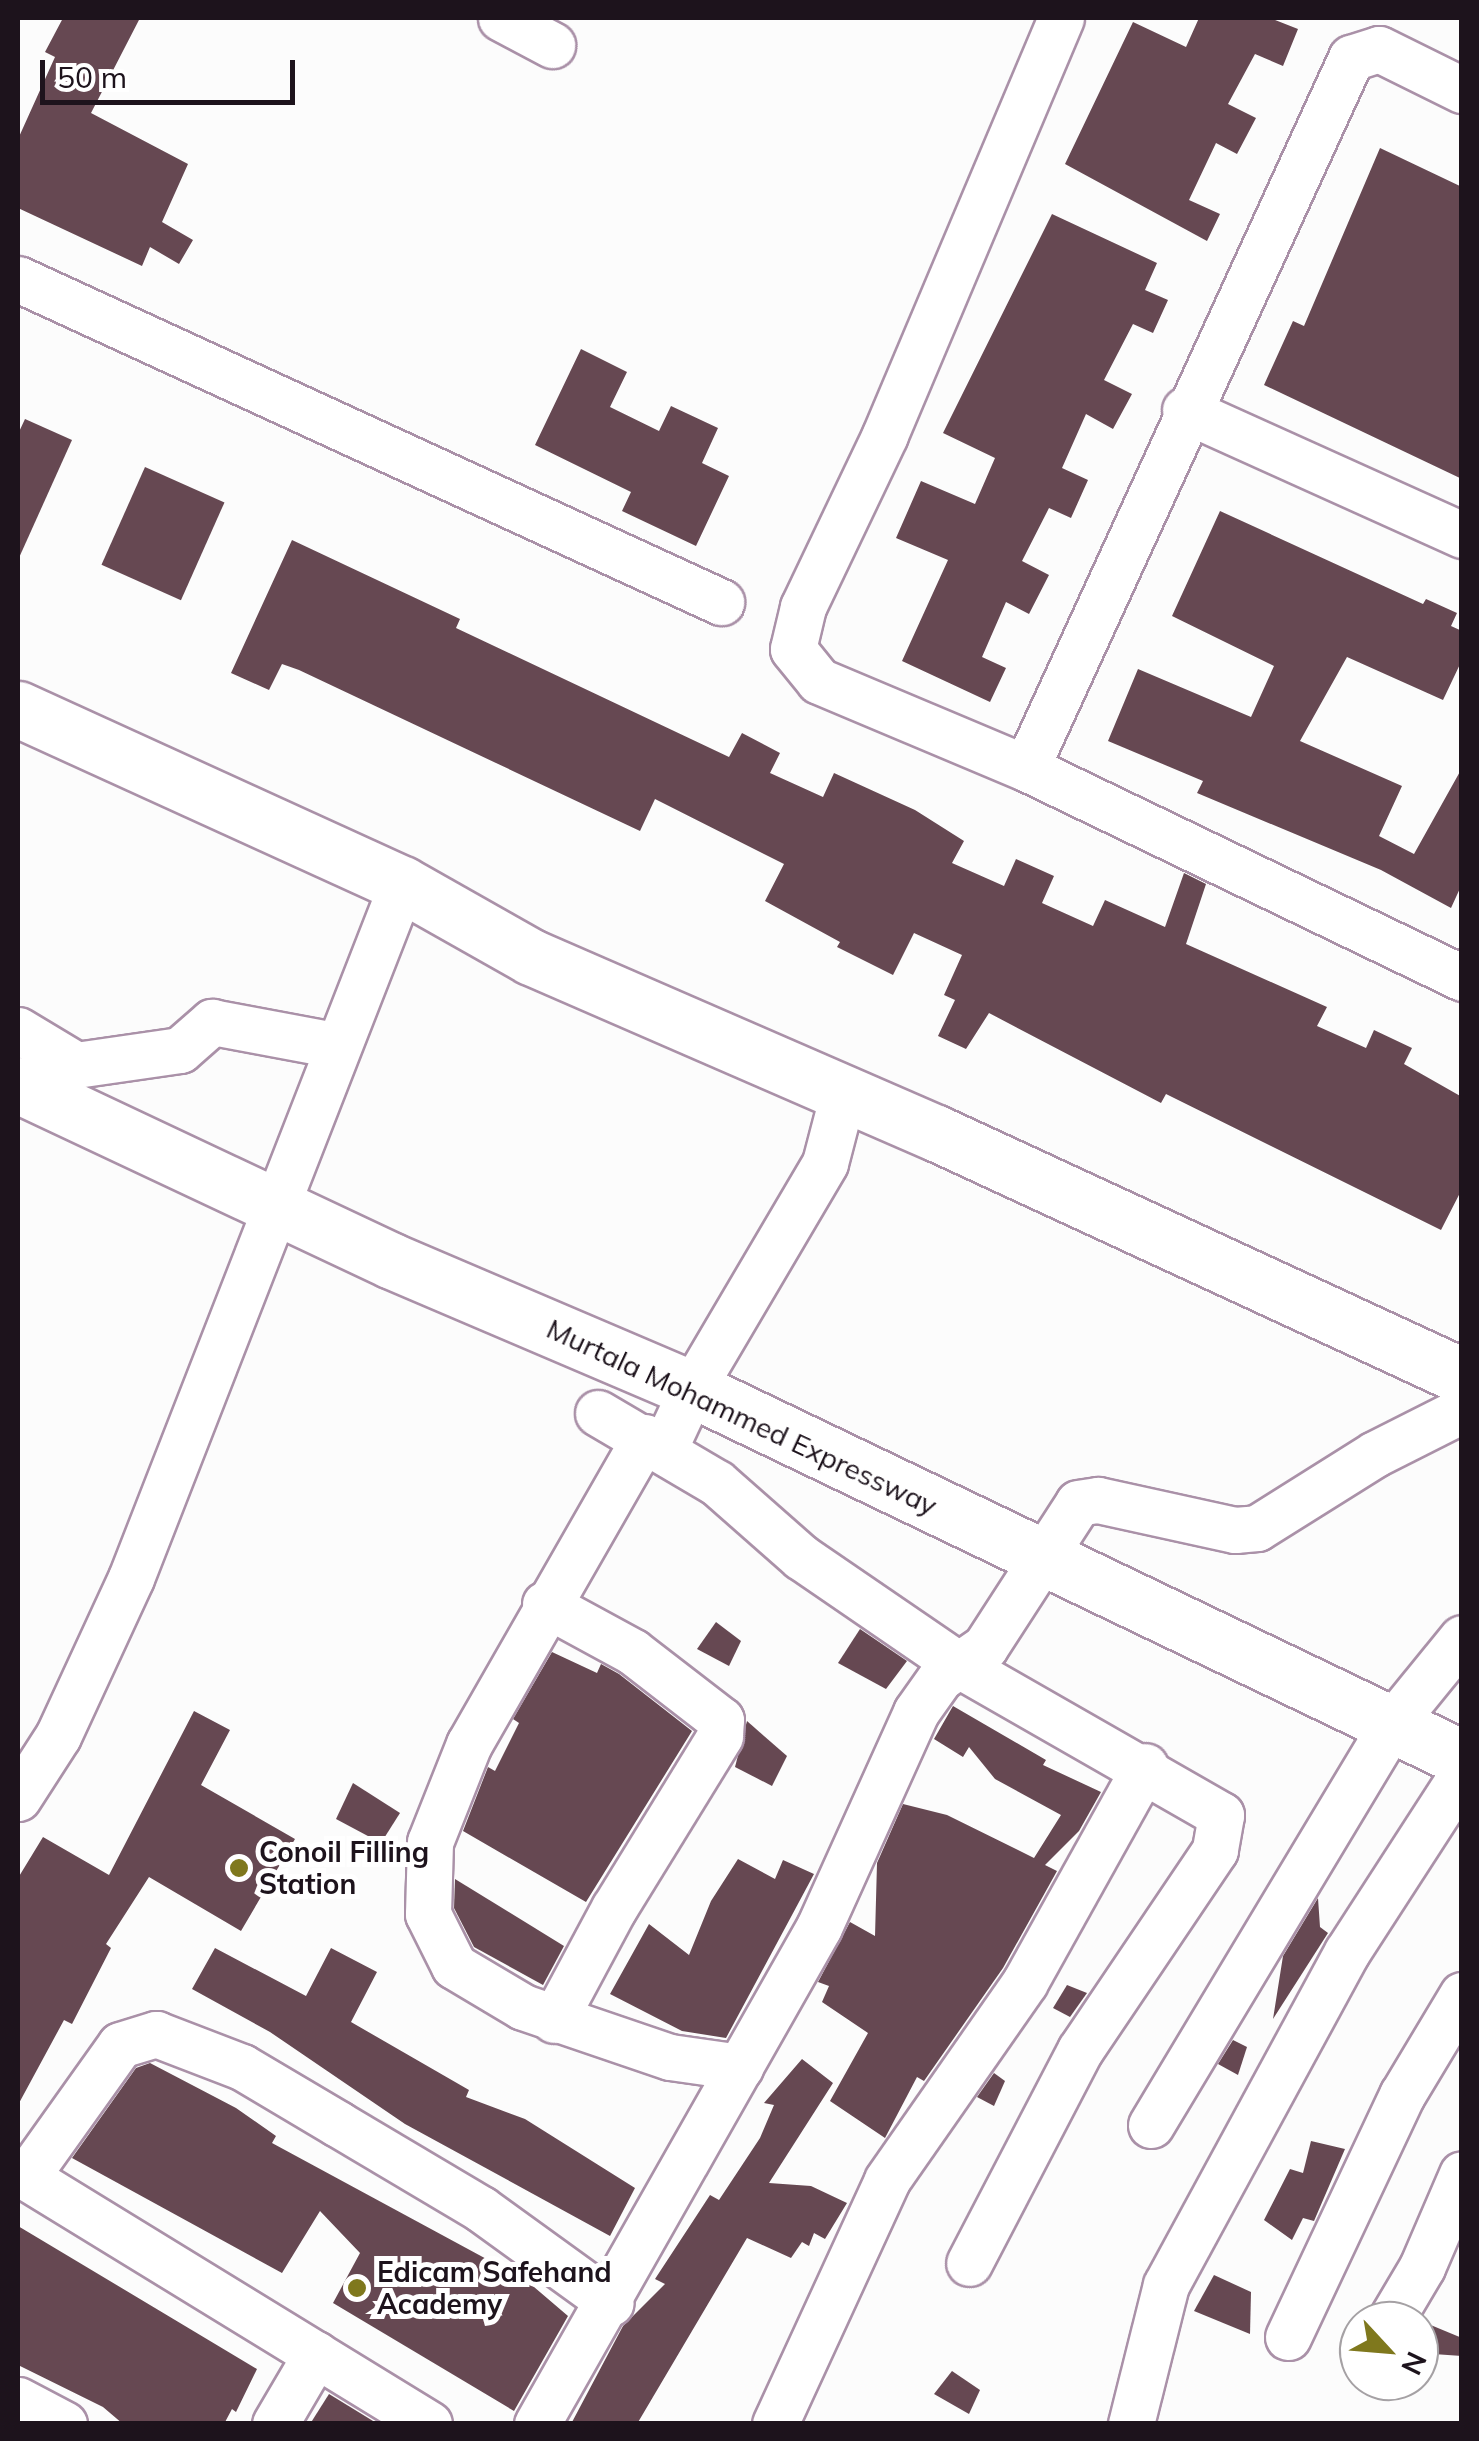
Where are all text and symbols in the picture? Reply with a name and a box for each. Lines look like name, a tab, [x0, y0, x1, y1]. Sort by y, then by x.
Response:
scale bar	[45, 40, 300, 102]
text: 50 m	[57, 58, 127, 96]
street label: Murtala Mohammed Expressway	[542, 1312, 942, 1522]
place label: Conoil Filling Station	[259, 1835, 429, 1901]
marker: Conoil Filling Station	[228, 1857, 250, 1879]
place label: Edicam Safehand Academy	[377, 2255, 612, 2321]
marker: Edicam Safehand Academy	[346, 2277, 368, 2299]
north arrow	[1339, 2301, 1439, 2401]
text: N	[1394, 2346, 1435, 2381]

